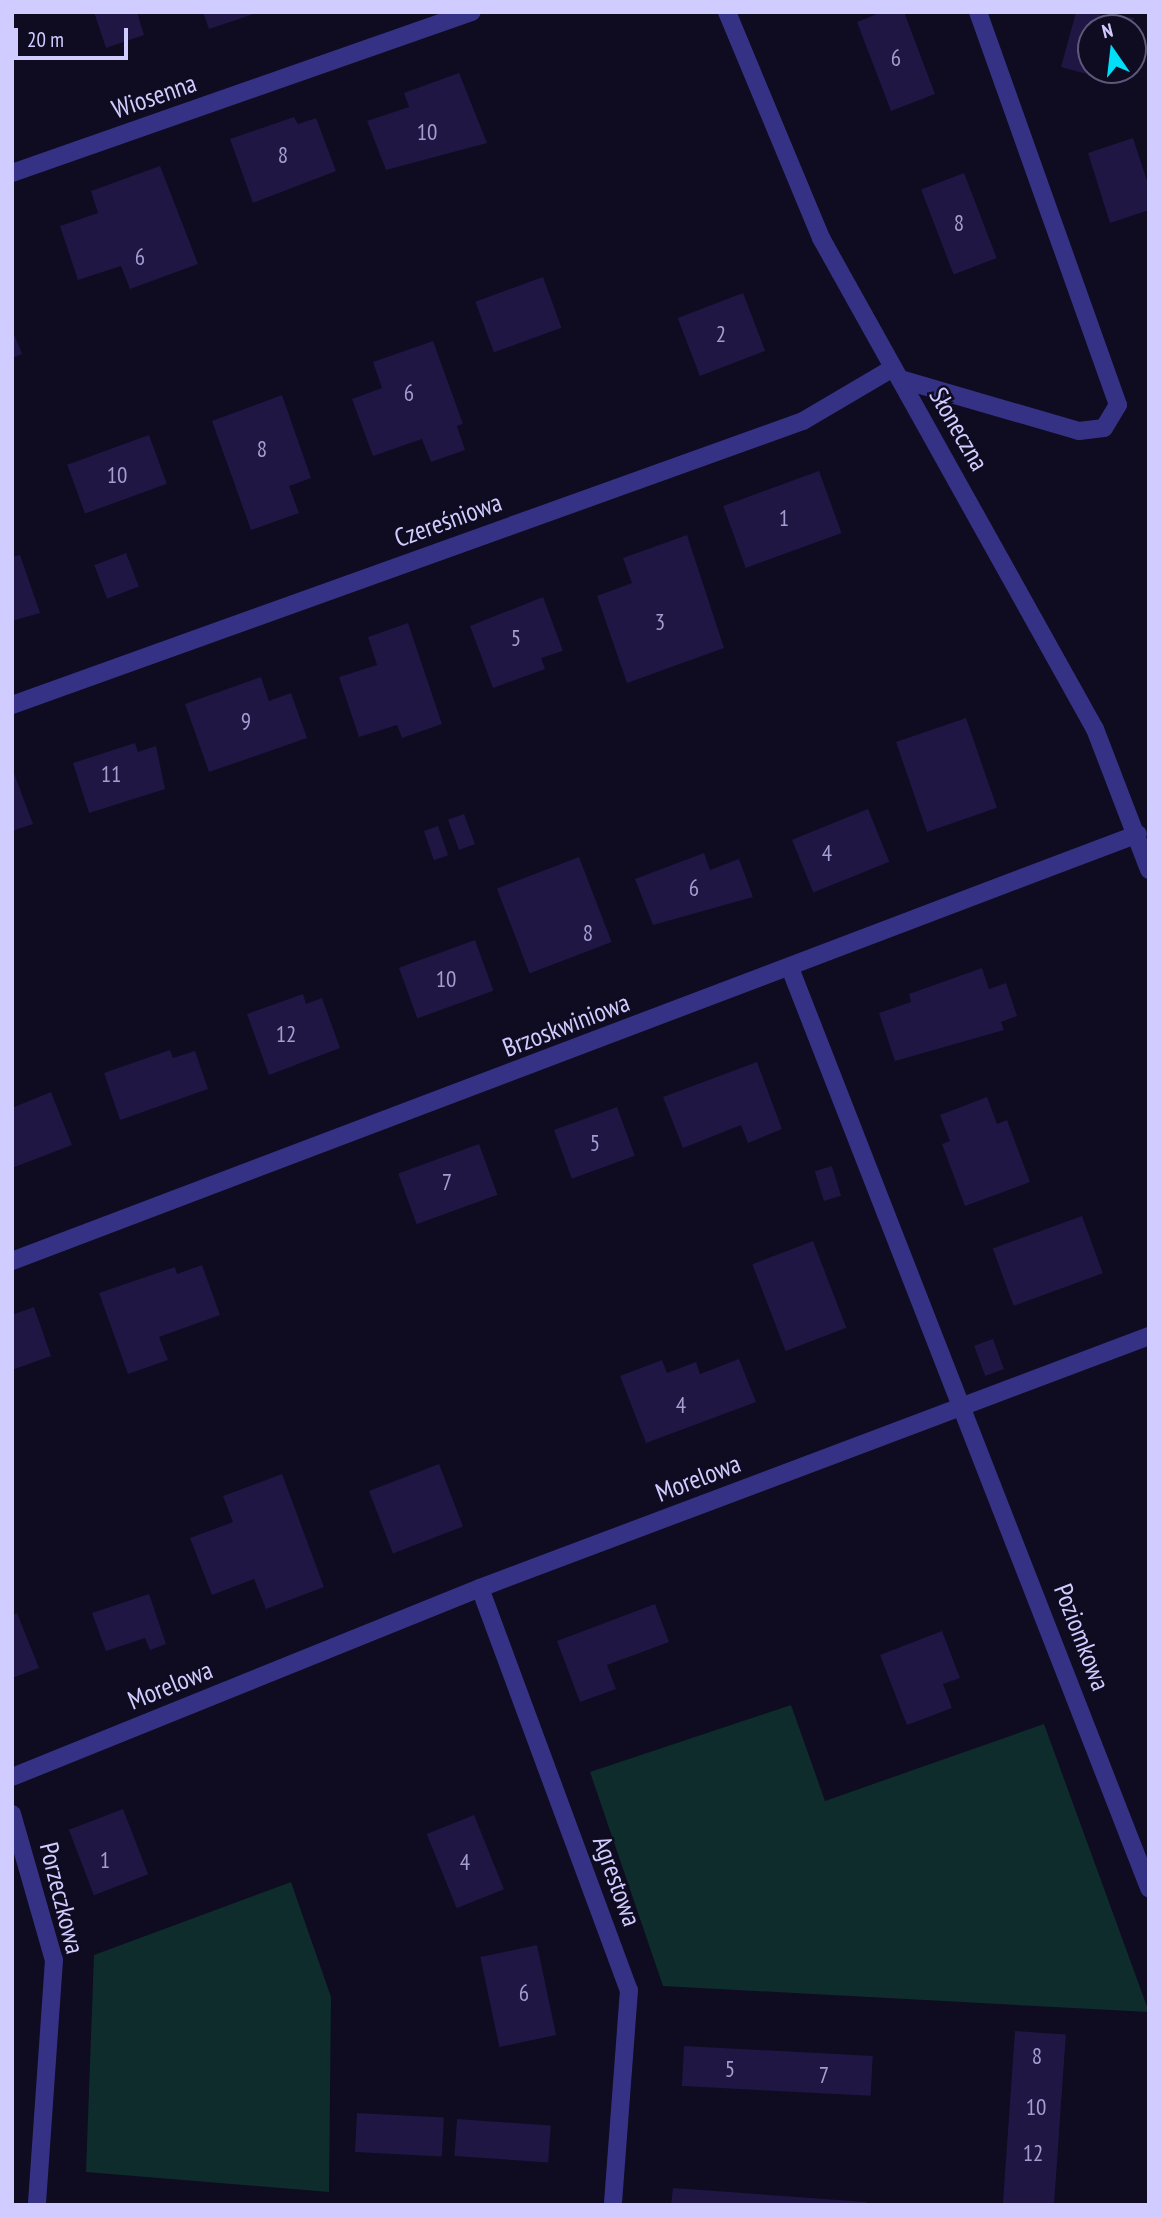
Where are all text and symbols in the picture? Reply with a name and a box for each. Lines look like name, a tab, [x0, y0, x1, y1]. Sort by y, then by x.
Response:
scale bar	[18, 14, 131, 58]
north arrow	[1077, 14, 1147, 84]
text: N	[1100, 18, 1115, 43]
text: 20 m	[27, 26, 64, 53]
house number: 6	[891, 44, 901, 72]
street label: Wiosenna	[108, 67, 200, 125]
house number: 10	[417, 118, 437, 146]
house number: 8	[278, 141, 288, 169]
house number: 8	[954, 209, 964, 237]
house number: 6	[135, 243, 145, 271]
house number: 2	[716, 320, 726, 348]
house number: 6	[404, 379, 414, 407]
street label: Słoneczna	[923, 382, 995, 476]
house number: 8	[257, 435, 267, 463]
house number: 10	[107, 461, 127, 489]
street label: Czereśniowa	[390, 486, 506, 554]
house number: 1	[779, 504, 789, 532]
house number: 3	[655, 608, 665, 636]
house number: 5	[511, 624, 521, 652]
house number: 9	[241, 707, 251, 735]
house number: 11	[101, 760, 121, 788]
house number: 4	[822, 839, 832, 867]
house number: 6	[689, 874, 699, 902]
house number: 8	[583, 919, 593, 947]
house number: 10	[436, 965, 456, 993]
street label: Brzoskwiniowa	[498, 987, 634, 1063]
house number: 12	[276, 1020, 296, 1048]
house number: 5	[590, 1129, 600, 1157]
house number: 7	[442, 1168, 452, 1196]
house number: 4	[676, 1391, 686, 1419]
street label: Morelowa	[651, 1448, 745, 1508]
street label: Poziomkowa	[1047, 1579, 1117, 1695]
street label: Morelowa	[123, 1654, 217, 1716]
street label: Agrestowa	[586, 1832, 648, 1930]
street label: Porzeczkowa	[33, 1839, 91, 1957]
house number: 1	[100, 1846, 110, 1874]
house number: 4	[460, 1848, 470, 1876]
house number: 6	[519, 1979, 529, 2007]
house number: 8	[1032, 2042, 1042, 2070]
house number: 5	[725, 2055, 735, 2083]
house number: 7	[819, 2061, 829, 2089]
house number: 10	[1026, 2093, 1046, 2121]
house number: 12	[1023, 2139, 1043, 2167]

